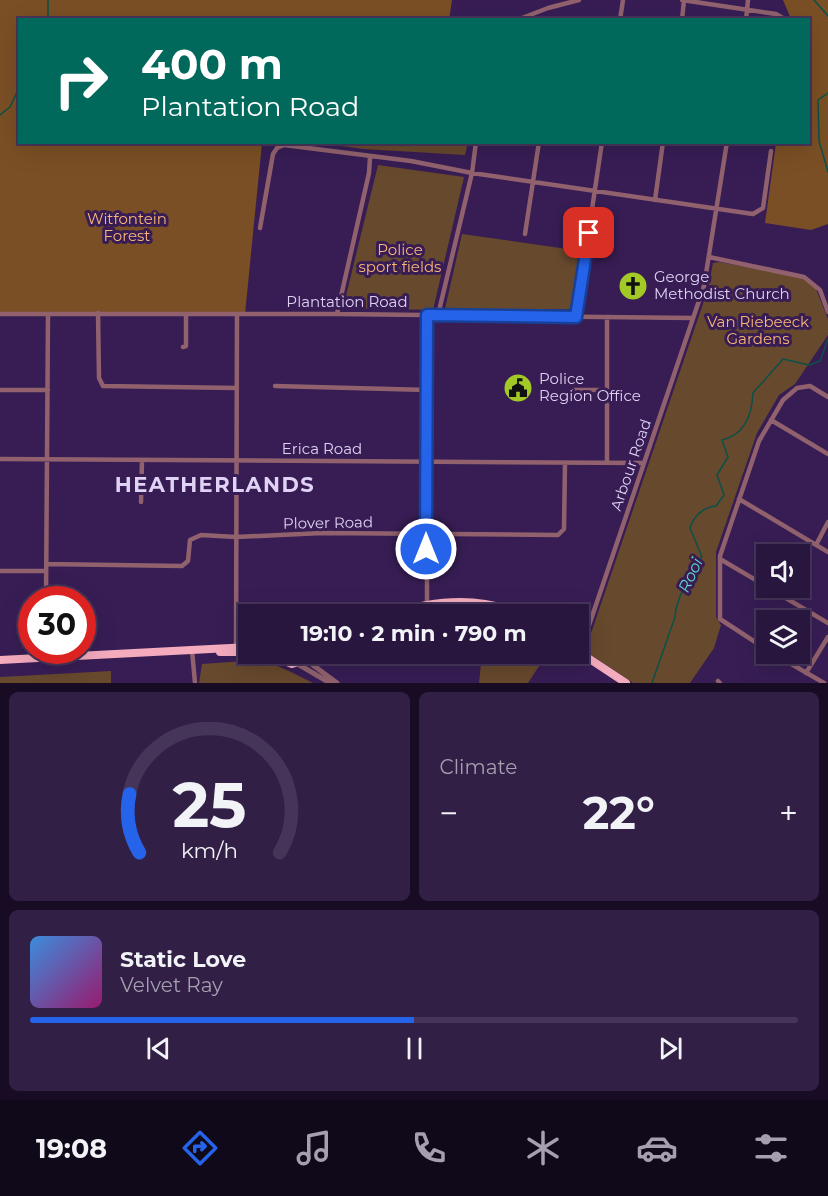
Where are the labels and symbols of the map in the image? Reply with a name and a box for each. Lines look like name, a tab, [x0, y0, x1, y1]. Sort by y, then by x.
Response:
pin	[563, 207, 614, 258]
park label: Witfontein Forest	[87, 209, 167, 245]
park label: Police sport fields	[359, 240, 441, 276]
place label: George Methodist Church	[654, 267, 790, 303]
church icon: George Methodist Church	[617, 270, 649, 302]
street label: Plantation Road	[286, 292, 408, 311]
park label: Van Riebeeck Gardens	[707, 312, 809, 348]
place label: Police Region Office	[539, 369, 641, 405]
public building icon: Police Region Office	[502, 372, 534, 404]
street label: Arbour Road	[606, 417, 655, 513]
street label: Erica Road	[282, 439, 362, 458]
district label: HEATHERLANDS	[115, 472, 315, 497]
street label: Plover Road	[283, 512, 373, 533]
position arrow	[394, 517, 458, 581]
water label: Rooi	[674, 554, 707, 596]
speed limit sign: 30	[18, 586, 96, 664]

